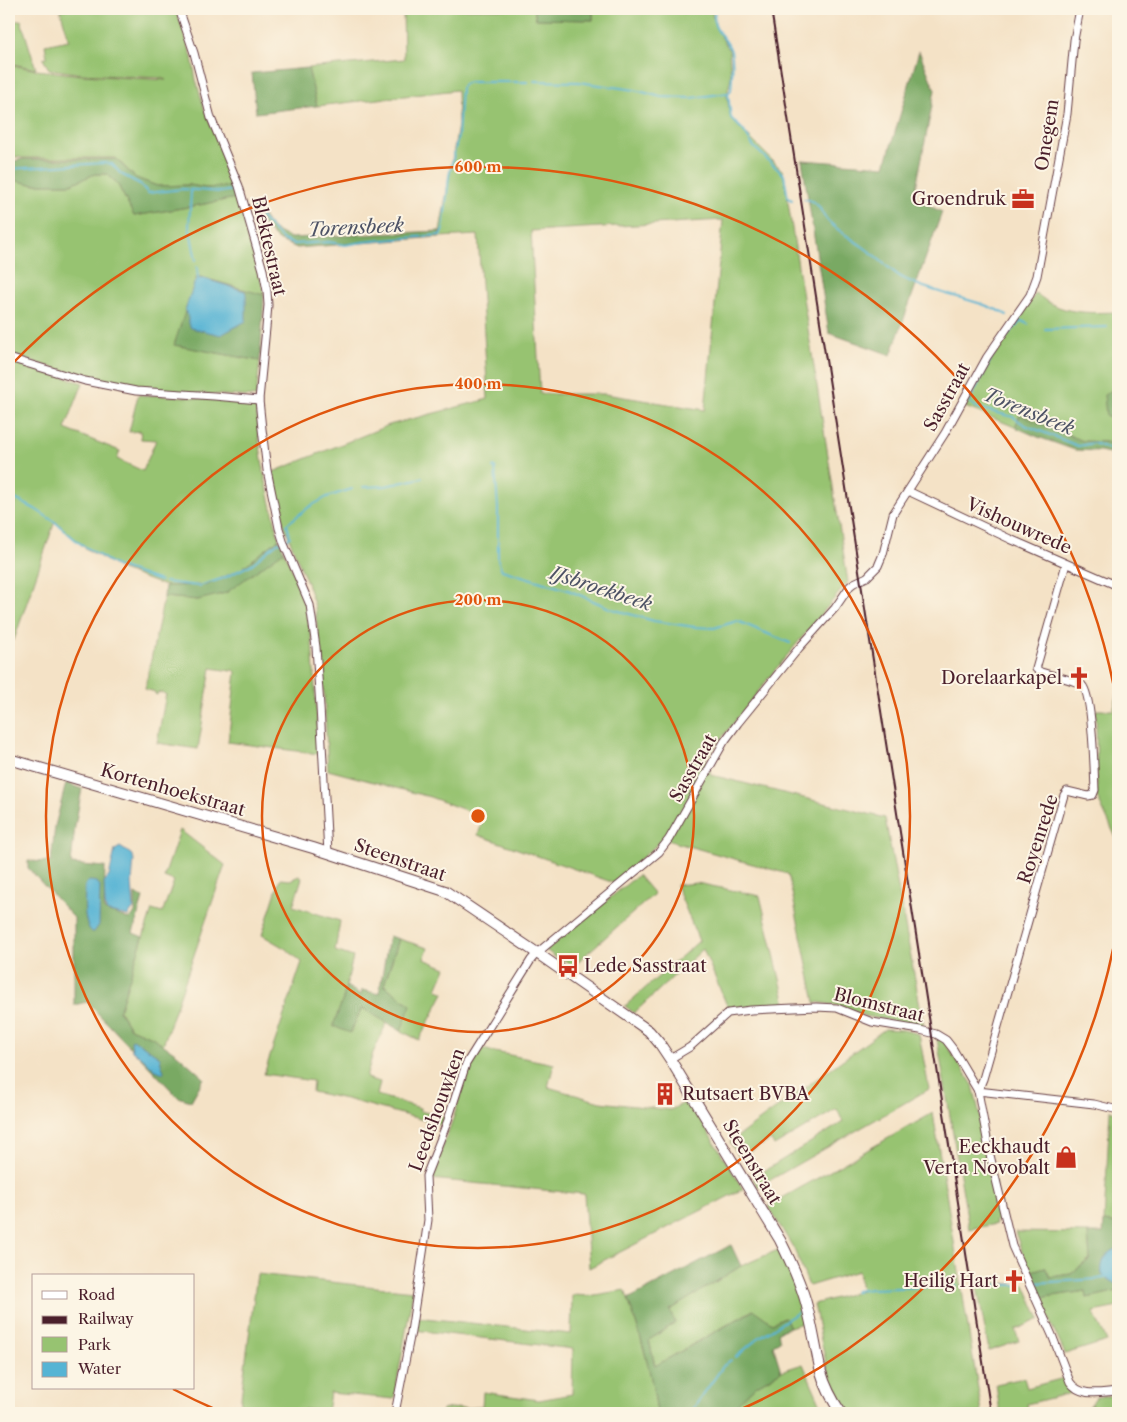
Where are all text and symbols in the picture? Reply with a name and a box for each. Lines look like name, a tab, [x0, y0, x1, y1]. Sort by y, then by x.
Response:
street label: Onegem	[1030, 97, 1064, 173]
text: 600 m	[455, 157, 501, 176]
office icon: Groendruk	[1010, 186, 1036, 212]
place label: Groendruk	[912, 188, 1008, 210]
street label: Blektestraat	[247, 194, 291, 299]
water label: Torensbeek	[308, 213, 405, 241]
street label: Sasstraat	[919, 358, 975, 435]
text: 400 m	[455, 374, 501, 393]
water label: Torensbeek	[980, 383, 1078, 440]
street label: Vishouwrede	[962, 493, 1075, 559]
water label: IJsbroekbeek	[545, 561, 655, 616]
text: 200 m	[455, 590, 501, 609]
church icon: Dorelaarkapel	[1066, 665, 1092, 691]
place label: Dorelaarkapel	[941, 667, 1062, 689]
street label: Sasstraat	[665, 729, 722, 806]
street label: Kortenhoekstraat	[98, 759, 248, 821]
street label: Royenrede	[1013, 791, 1063, 887]
centre of rings	[469, 807, 487, 825]
street label: Steenstraat	[351, 834, 449, 886]
bus stop icon: Lede Sasstraat	[555, 953, 581, 979]
place label: Lede Sasstraat	[584, 955, 707, 977]
street label: Blomstraat	[831, 983, 927, 1027]
street label: Leedshouwken	[404, 1045, 470, 1175]
building icon: Rutsaert BVBA	[652, 1081, 678, 1107]
place label: Rutsaert BVBA	[682, 1083, 810, 1105]
street label: Steenstraat	[718, 1115, 786, 1209]
place label: Eeckhaudt Verta Novobalt	[922, 1136, 1051, 1179]
shop icon: Eeckhaudt Verta Novobalt	[1053, 1144, 1079, 1170]
church icon: Heilig Hart	[1001, 1268, 1027, 1294]
place label: Heilig Hart	[904, 1270, 999, 1292]
legend	[32, 1274, 195, 1390]
text: Road	[78, 1285, 115, 1304]
text: Railway	[78, 1309, 134, 1328]
text: Park	[78, 1335, 112, 1354]
text: Water	[77, 1359, 122, 1378]

